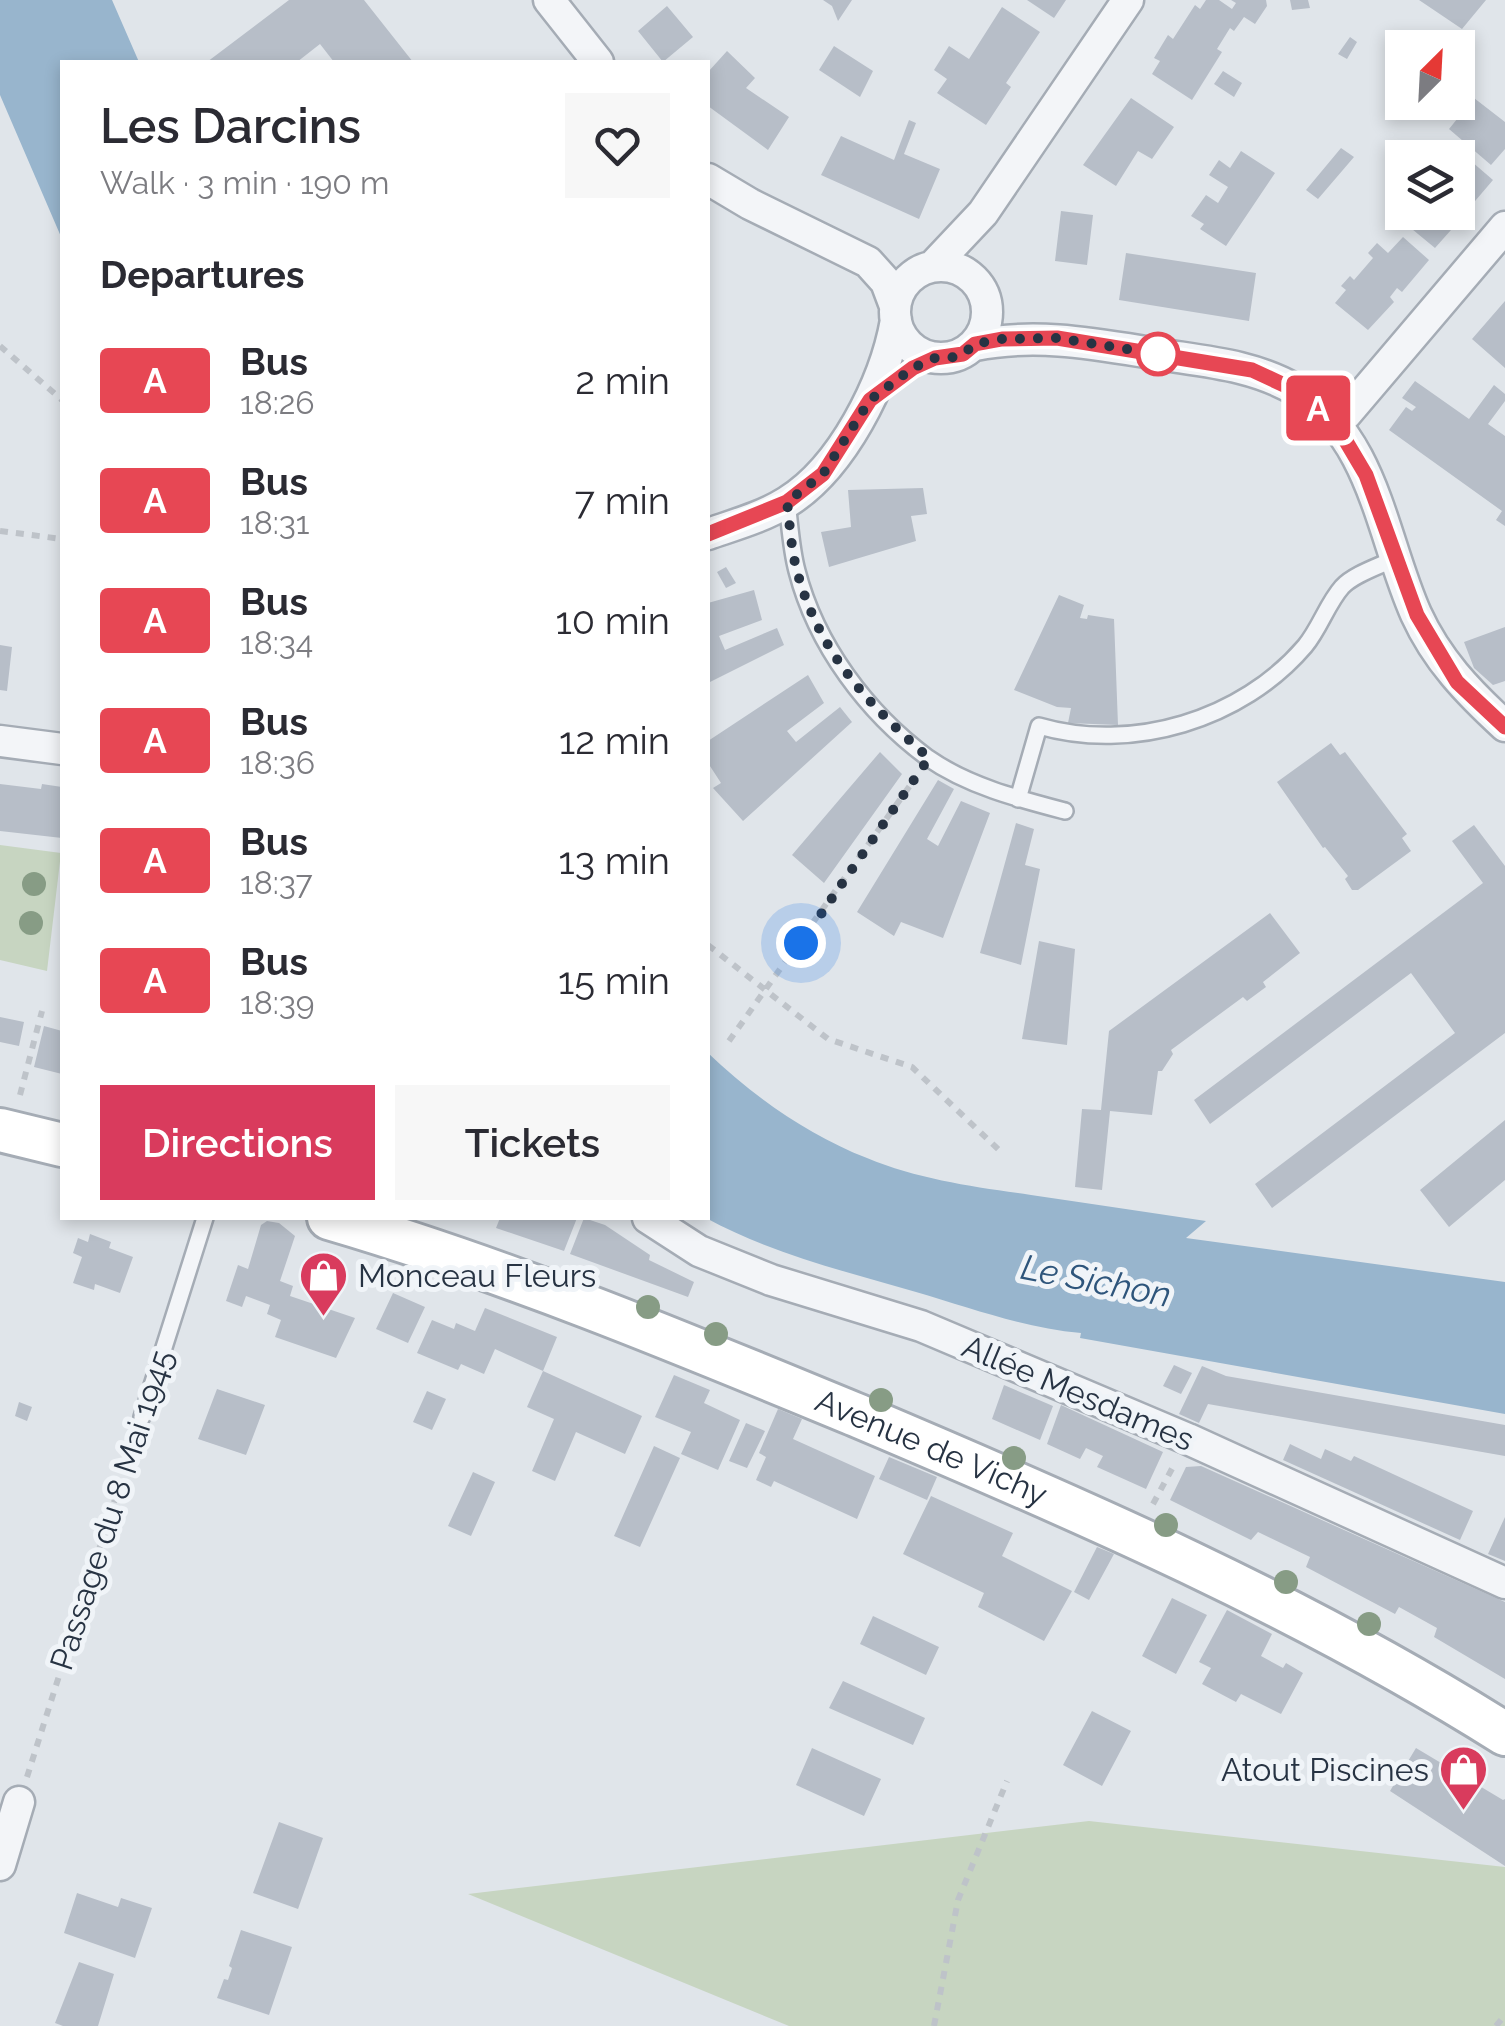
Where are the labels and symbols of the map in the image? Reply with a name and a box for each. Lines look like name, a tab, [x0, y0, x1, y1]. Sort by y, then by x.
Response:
north arrow	[1385, 30, 1475, 120]
unlabelled marker	[1137, 333, 1179, 375]
line badge: A	[1286, 376, 1350, 440]
your location	[776, 918, 826, 968]
water label: Le Sichon	[1018, 1246, 1174, 1315]
shop icon: Monceau Fleurs	[297, 1250, 349, 1318]
place label: Monceau Fleurs	[358, 1257, 596, 1294]
street label: Allée Mesdames	[957, 1327, 1199, 1458]
street label: Passage du 8 Mai 1945	[42, 1345, 181, 1675]
street label: Avenue de Vichy	[810, 1381, 1053, 1513]
shop icon: Atout Piscines	[1438, 1744, 1490, 1812]
place label: Atout Piscines	[1221, 1751, 1429, 1788]

